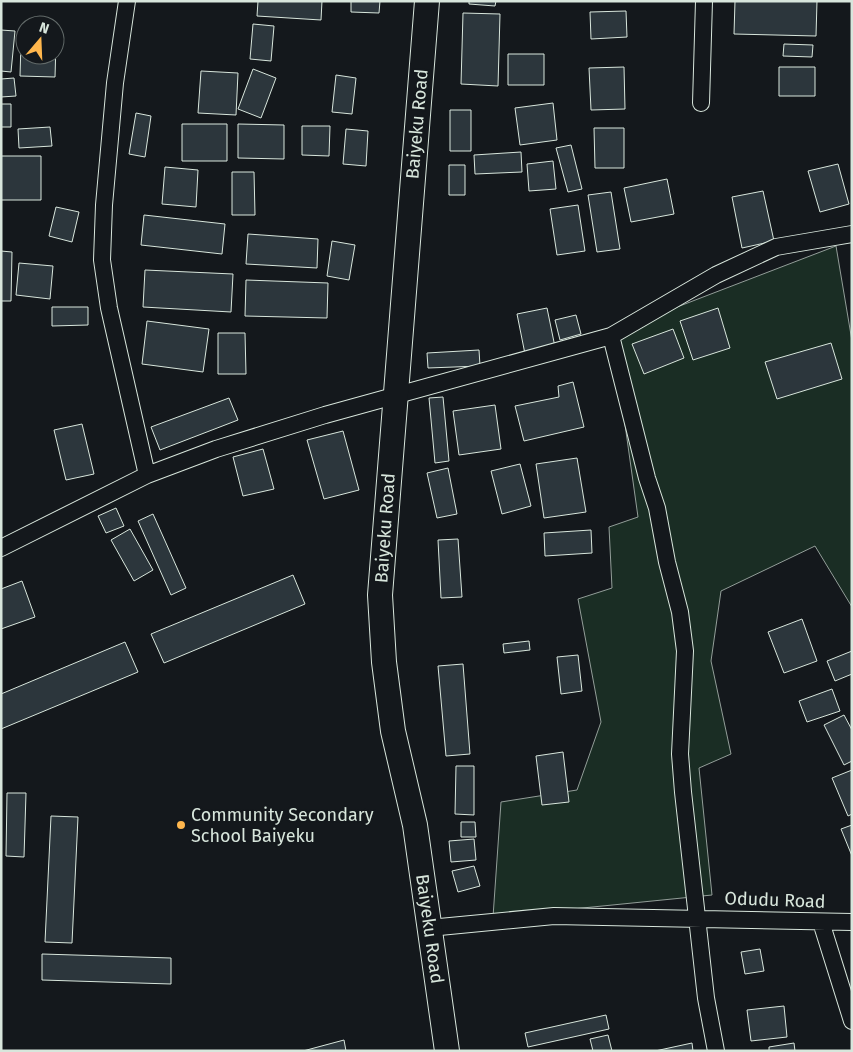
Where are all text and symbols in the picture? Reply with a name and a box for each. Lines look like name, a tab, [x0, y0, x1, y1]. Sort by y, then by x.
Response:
north arrow	[15, 15, 65, 65]
text: N	[37, 19, 51, 38]
street label: Baiyeku Road	[401, 68, 433, 180]
street label: Baiyeku Road	[370, 472, 400, 584]
place label: Community Secondary School Baiyeku	[191, 804, 374, 847]
marker: Community Secondary School Baiyeku	[175, 819, 187, 831]
street label: Baiyeku Road	[411, 873, 448, 985]
street label: Odudu Road	[724, 887, 826, 913]

